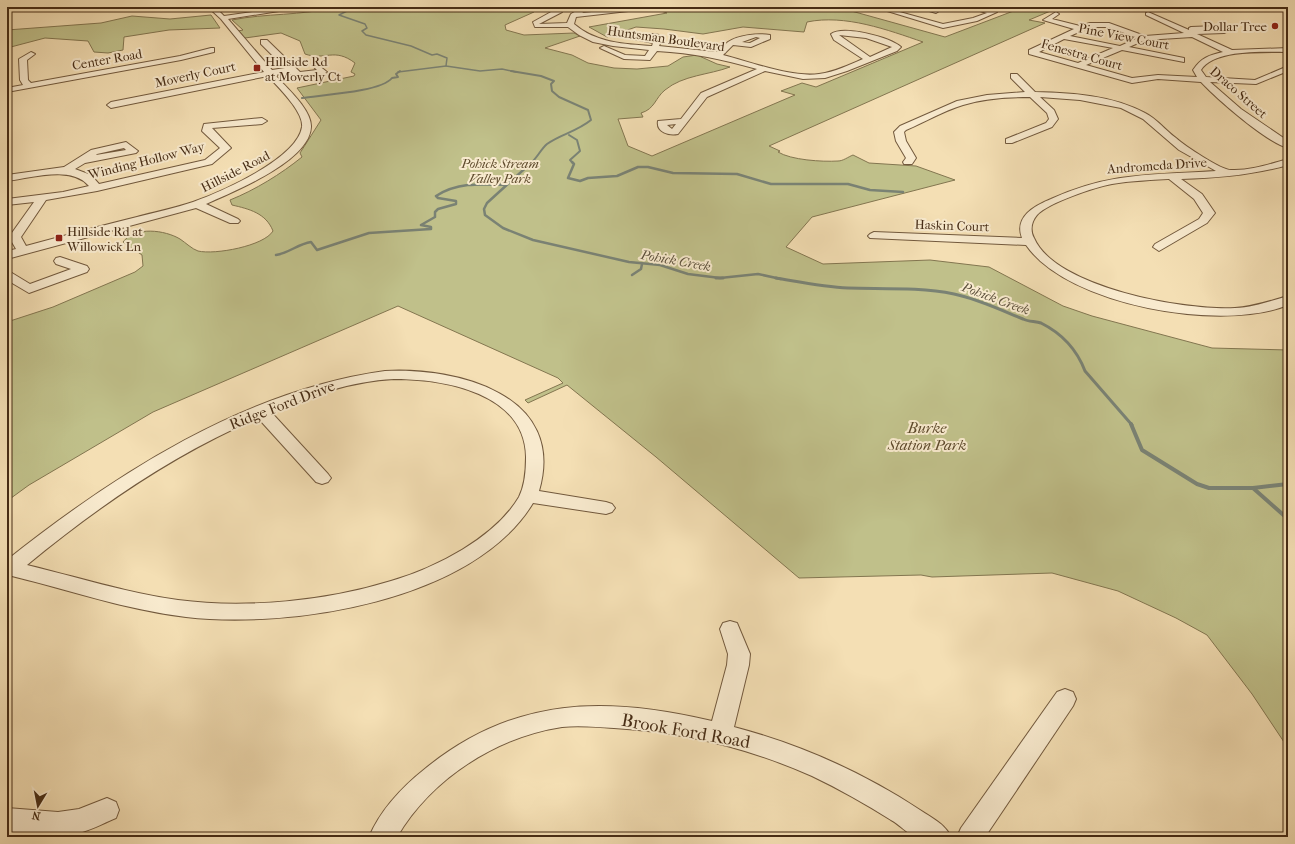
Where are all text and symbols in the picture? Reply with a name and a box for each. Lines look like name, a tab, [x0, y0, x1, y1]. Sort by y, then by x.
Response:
place label: Dollar Tree	[1203, 19, 1268, 34]
street label: Pine View Court	[1077, 20, 1171, 53]
marker: Dollar Tree	[1270, 21, 1280, 31]
street label: Huntsman Boulevard	[606, 23, 727, 54]
street label: Fenestra Court	[1039, 36, 1125, 73]
street label: Center Road	[71, 46, 144, 73]
place label: Hillside Rd at Moverly Ct	[265, 54, 341, 84]
street label: Moverly Court	[153, 59, 237, 90]
marker: Hillside Rd at Moverly Ct	[252, 63, 262, 73]
street label: Draco Street	[1207, 63, 1271, 122]
street label: Winding Hollow Way	[85, 139, 207, 182]
street label: Hillside Road	[198, 147, 273, 195]
street label: Andromeda Drive	[1106, 154, 1208, 177]
park label: Pohick Stream Valley Park	[460, 156, 539, 186]
street label: Haskin Court	[914, 217, 990, 234]
place label: Hillside Rd at Willowick Ln	[66, 224, 143, 254]
marker: Hillside Rd at Willowick Ln	[54, 233, 64, 243]
water label: Pohick Creek	[639, 247, 712, 274]
water label: Pohick Creek	[959, 279, 1032, 318]
street label: Ridge Ford Drive	[227, 376, 338, 433]
park label: Burke Station Park	[887, 419, 966, 454]
street label: Brook Ford Road	[620, 710, 752, 753]
north arrow	[18, 786, 58, 826]
text: N	[30, 808, 42, 822]

